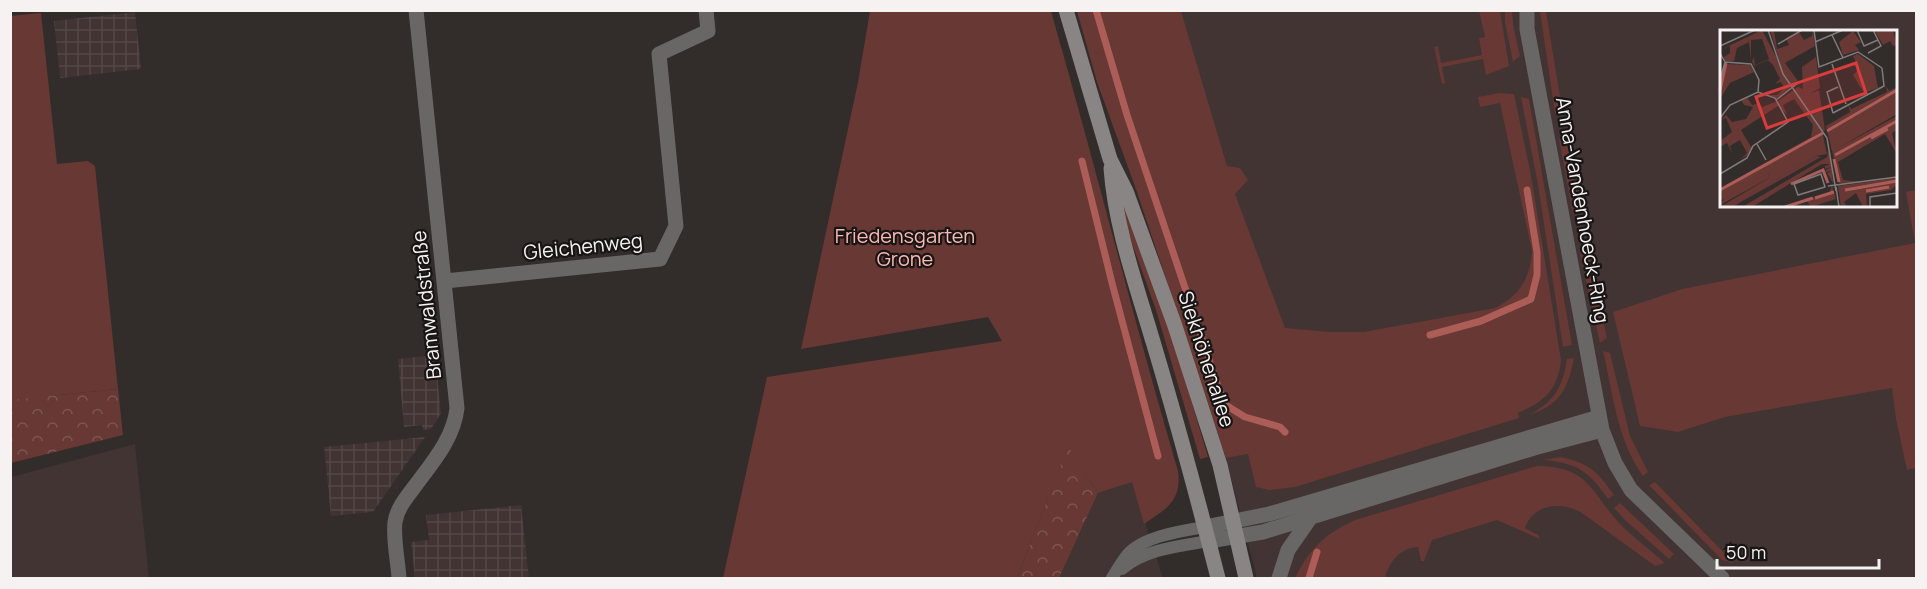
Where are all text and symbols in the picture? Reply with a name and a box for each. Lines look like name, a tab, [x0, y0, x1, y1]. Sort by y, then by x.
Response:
inset map	[1720, 30, 1897, 207]
street label: Anna-Vandenhoeck-Ring	[1550, 95, 1616, 325]
park label: Friedensgarten Grone	[835, 222, 975, 272]
street label: Gleichenweg	[522, 226, 644, 266]
street label: Bramwaldstraße	[405, 229, 447, 381]
street label: Siekhöhenallee	[1172, 288, 1242, 430]
scale bar	[1717, 532, 1879, 570]
text: 50 m	[1726, 540, 1766, 564]

